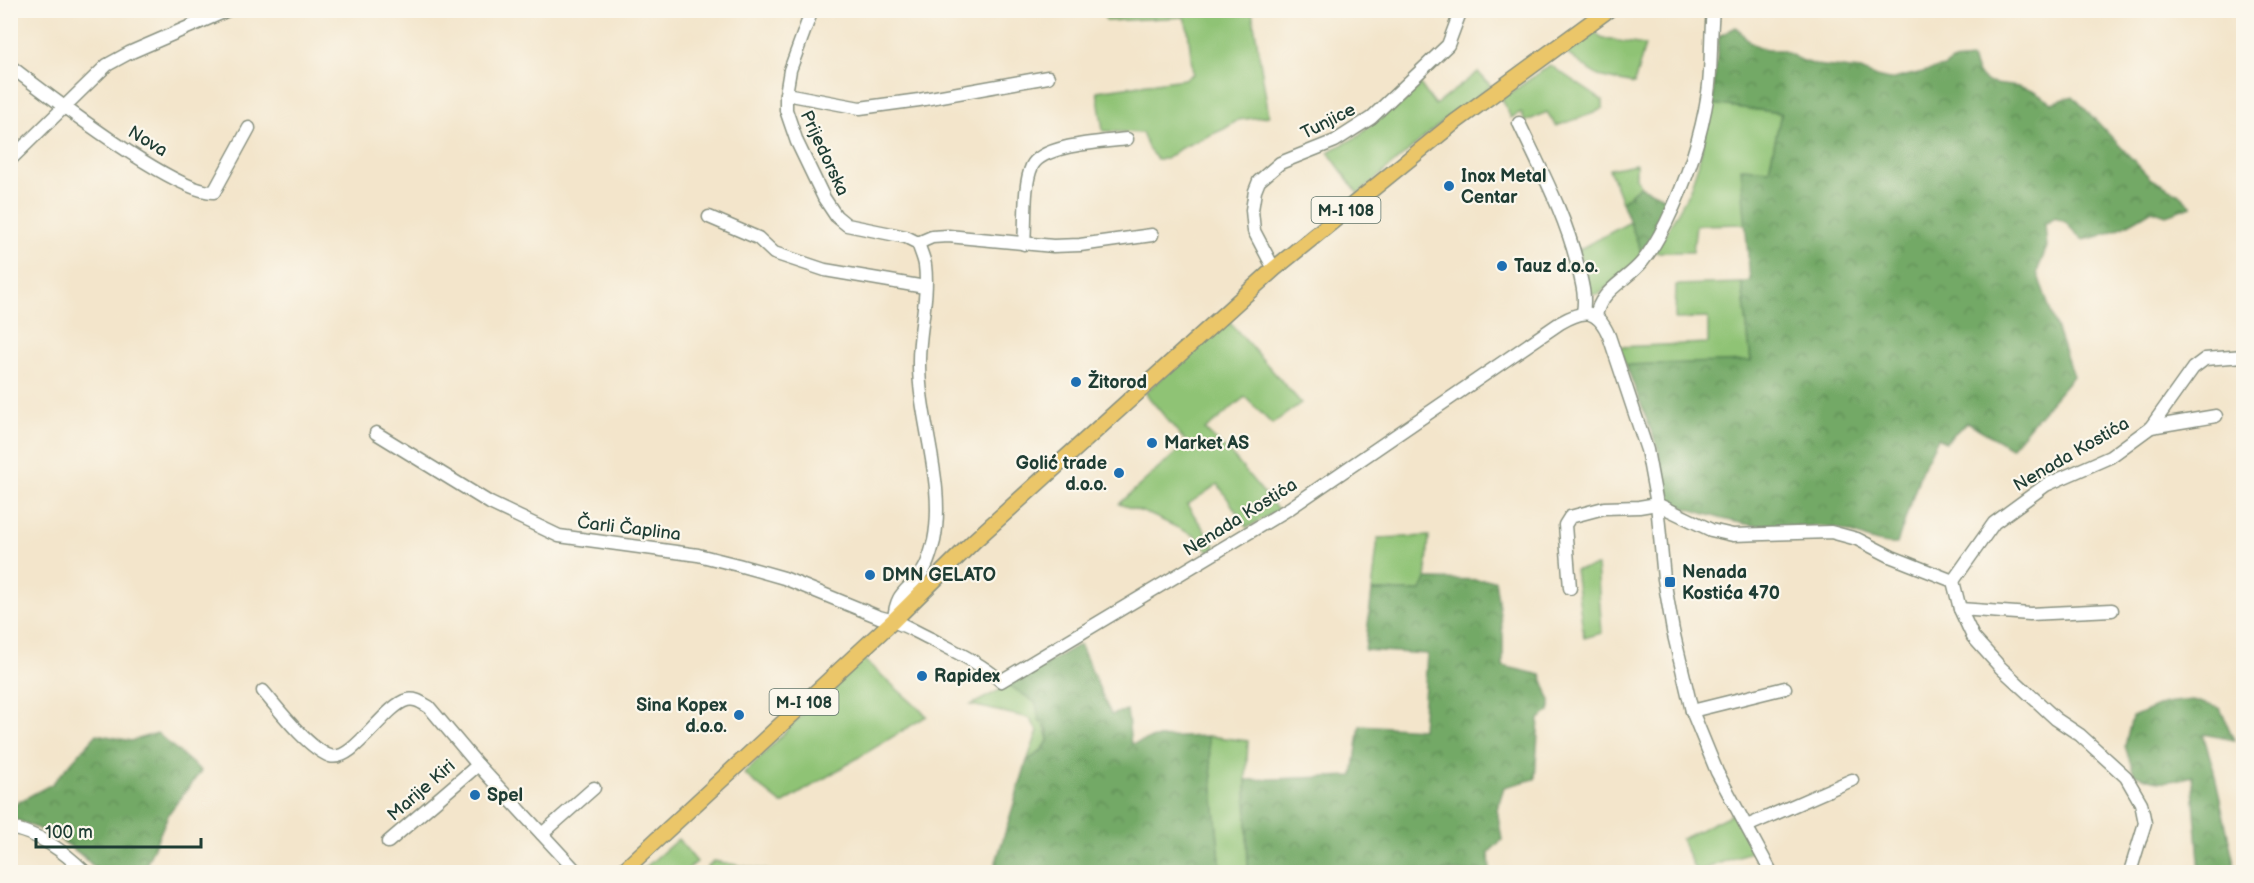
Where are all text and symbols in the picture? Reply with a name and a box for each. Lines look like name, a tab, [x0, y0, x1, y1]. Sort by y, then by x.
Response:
street label: Tunjice	[1297, 99, 1359, 144]
street label: Prijedorska	[796, 107, 853, 199]
street label: Nova	[124, 122, 171, 161]
place label: Inox Metal Centar	[1461, 166, 1547, 208]
marker: Inox Metal Centar	[1442, 179, 1456, 193]
road number: M-I 108	[1312, 197, 1380, 223]
place label: Tauz d.o.o.	[1514, 256, 1598, 277]
marker: Tauz d.o.o.	[1495, 259, 1509, 273]
place label: Žitorod	[1088, 370, 1147, 393]
marker: Žitorod	[1069, 375, 1083, 389]
street label: Nenada Kostića	[2010, 413, 2133, 496]
place label: Market AS	[1164, 433, 1249, 454]
marker: Market AS	[1145, 436, 1159, 450]
place label: Golić trade d.o.o.	[1016, 453, 1107, 495]
marker: Golić trade d.o.o.	[1112, 466, 1126, 480]
street label: Nenada Kostića	[1180, 474, 1301, 561]
street label: Čarli Čaplina	[576, 510, 682, 545]
place label: Nenada Kostića 470	[1682, 562, 1780, 604]
place label: DMN GELATO	[882, 565, 996, 586]
marker: DMN GELATO	[863, 568, 877, 582]
marker: Nenada Kostića 470	[1663, 575, 1677, 589]
place label: Rapidex	[934, 666, 1000, 687]
marker: Rapidex	[915, 669, 929, 683]
road number: M-I 108	[770, 689, 838, 715]
place label: Sina Kopex d.o.o.	[636, 695, 727, 737]
marker: Sina Kopex d.o.o.	[732, 708, 746, 722]
street label: Marije Kiri	[383, 755, 459, 825]
place label: Spel	[487, 785, 523, 806]
marker: Spel	[468, 788, 482, 802]
scale bar	[36, 811, 201, 849]
text: 100 m	[45, 822, 93, 843]

